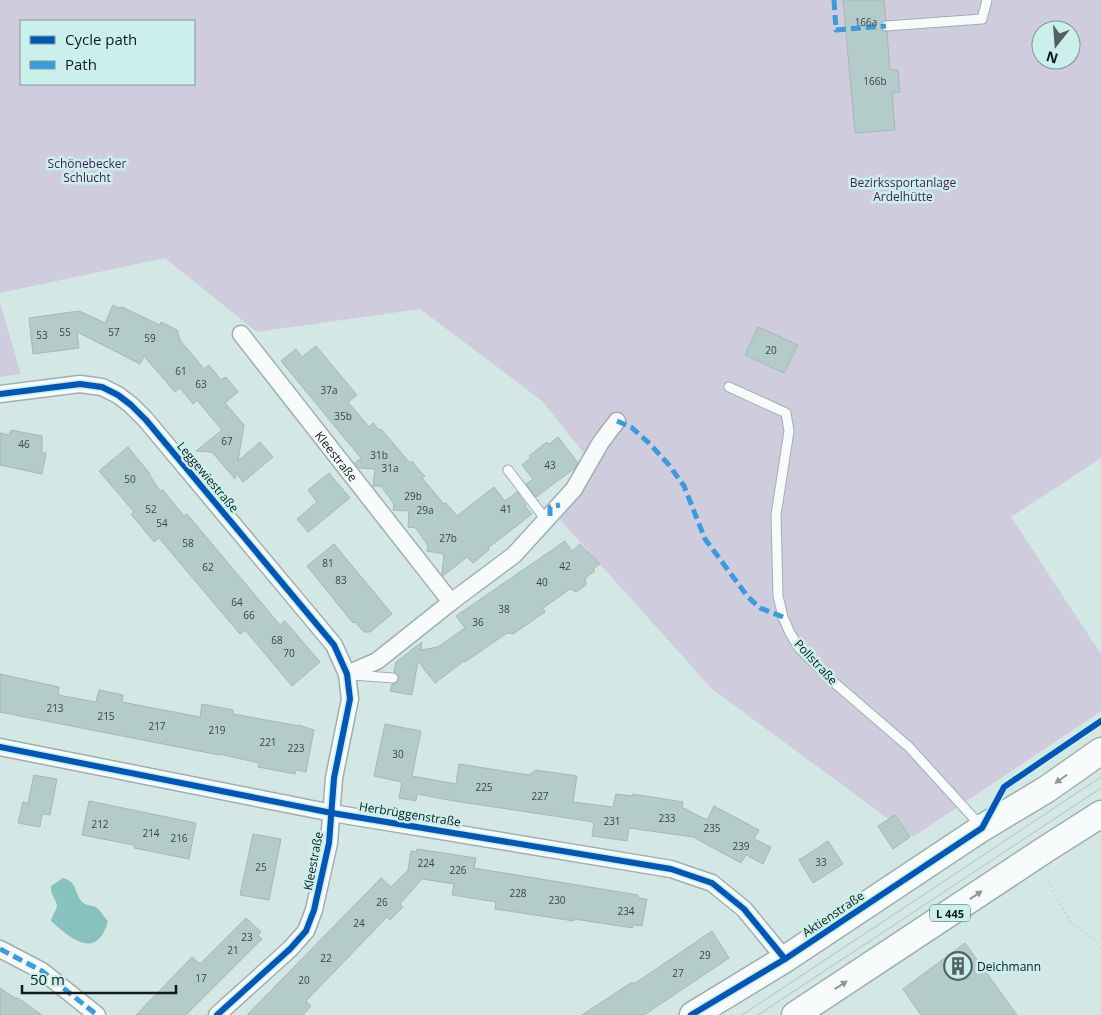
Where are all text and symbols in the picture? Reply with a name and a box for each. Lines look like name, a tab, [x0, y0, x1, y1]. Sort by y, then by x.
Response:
house number: 166a	[855, 15, 877, 29]
legend	[20, 20, 195, 85]
north arrow	[1031, 20, 1081, 70]
text: Cycle path	[65, 29, 137, 49]
text: N	[1044, 47, 1060, 69]
text: Path	[65, 54, 97, 74]
house number: 166b	[863, 74, 887, 88]
park label: Schönebecker Schlucht	[48, 155, 126, 186]
park label: Bezirkssportanlage Ardelhütte	[850, 174, 957, 205]
house number: 55	[59, 325, 71, 339]
house number: 57	[108, 325, 120, 339]
house number: 53	[36, 328, 48, 342]
house number: 59	[144, 331, 156, 345]
house number: 20	[765, 343, 777, 357]
house number: 61	[175, 364, 187, 378]
house number: 63	[195, 377, 207, 391]
house number: 37a	[321, 383, 338, 397]
house number: 35b	[334, 409, 352, 423]
street label: Kleestraße	[311, 427, 362, 485]
house number: 67	[221, 434, 233, 448]
house number: 46	[18, 437, 30, 451]
street label: Leggewiestraße	[173, 438, 243, 516]
house number: 31b	[370, 448, 388, 462]
house number: 43	[544, 458, 556, 472]
house number: 31a	[382, 461, 399, 475]
house number: 50	[124, 472, 136, 486]
house number: 29b	[404, 489, 422, 503]
house number: 52	[145, 502, 157, 516]
house number: 41	[500, 502, 512, 516]
house number: 29a	[417, 503, 434, 517]
house number: 54	[156, 516, 168, 530]
house number: 27b	[439, 531, 457, 545]
house number: 58	[182, 536, 194, 550]
house number: 81	[322, 556, 334, 570]
house number: 42	[559, 559, 571, 573]
house number: 62	[202, 560, 214, 574]
house number: 83	[335, 573, 347, 587]
house number: 40	[536, 575, 548, 589]
house number: 64	[231, 595, 243, 609]
house number: 38	[498, 602, 510, 616]
house number: 66	[243, 608, 255, 622]
house number: 36	[472, 615, 484, 629]
house number: 68	[271, 633, 283, 647]
street label: Pollstraße	[791, 636, 842, 689]
house number: 70	[283, 646, 295, 660]
house number: 213	[46, 701, 64, 715]
house number: 215	[97, 709, 115, 723]
house number: 217	[148, 719, 166, 733]
house number: 219	[208, 723, 226, 737]
house number: 221	[259, 735, 277, 749]
house number: 223	[287, 741, 305, 755]
house number: 30	[392, 747, 404, 761]
one-way arrow	[1054, 774, 1068, 784]
house number: 225	[475, 780, 493, 794]
house number: 227	[531, 789, 549, 803]
street label: Herbrüggenstraße	[358, 798, 462, 830]
house number: 233	[658, 811, 676, 825]
house number: 231	[603, 814, 621, 828]
house number: 212	[91, 817, 109, 831]
house number: 235	[703, 821, 721, 835]
house number: 214	[142, 826, 160, 840]
street label: Kleestraße	[299, 830, 327, 892]
house number: 216	[170, 831, 188, 845]
house number: 239	[732, 839, 750, 853]
house number: 33	[815, 855, 827, 869]
house number: 224	[417, 856, 435, 870]
house number: 25	[255, 860, 267, 874]
house number: 226	[449, 863, 467, 877]
house number: 228	[509, 886, 527, 900]
street label: Aktienstraße	[799, 887, 867, 941]
one-way arrow	[970, 890, 983, 900]
house number: 230	[548, 893, 566, 907]
house number: 26	[376, 895, 388, 909]
house number: 234	[617, 904, 635, 918]
road number: L 445	[930, 904, 970, 921]
house number: 24	[353, 916, 365, 930]
house number: 23	[241, 930, 253, 944]
house number: 21	[227, 943, 239, 957]
house number: 29	[699, 948, 711, 962]
house number: 22	[320, 951, 332, 965]
building icon: Deichmann	[943, 951, 973, 981]
place label: Deichmann	[977, 958, 1041, 975]
scale bar	[22, 962, 176, 994]
house number: 27	[672, 966, 684, 980]
text: 50 m	[30, 969, 65, 989]
house number: 17	[195, 971, 207, 985]
house number: 20	[298, 973, 310, 987]
one-way arrow	[834, 980, 847, 990]

